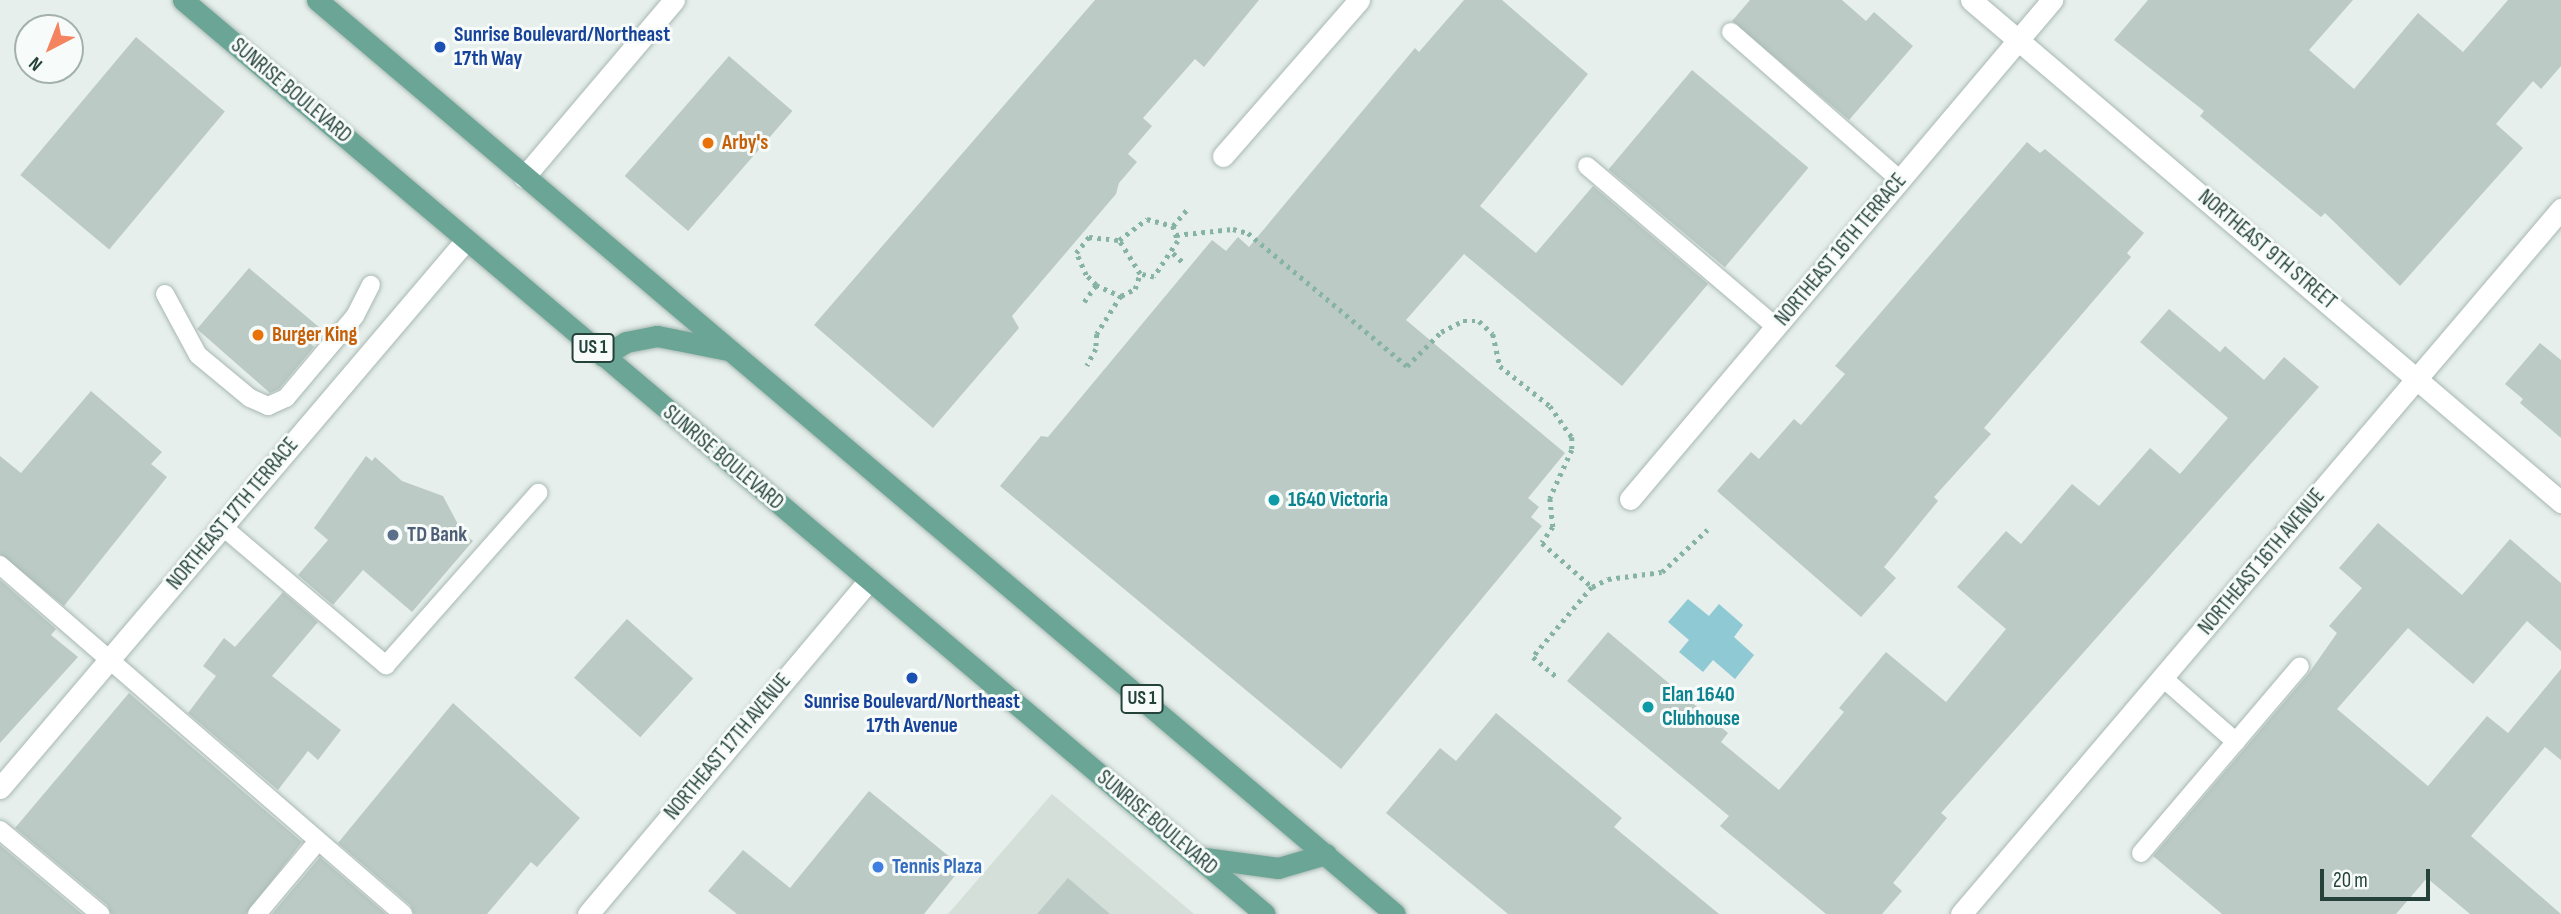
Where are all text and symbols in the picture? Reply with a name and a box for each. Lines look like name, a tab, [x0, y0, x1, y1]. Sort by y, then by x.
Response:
north arrow	[14, 14, 84, 84]
place label: Sunrise Boulevard/Northeast 17th Way	[454, 22, 670, 72]
street label: SUNRISE BOULEVARD	[226, 33, 356, 149]
marker: Sunrise Boulevard/Northeast 17th Way	[432, 39, 448, 55]
text: N	[24, 52, 47, 75]
place label: Arby's	[722, 130, 768, 156]
marker: Arby's	[700, 135, 716, 151]
street label: NORTHEAST 16TH TERRACE	[1770, 169, 1912, 331]
street label: NORTHEAST 9TH STREET	[2193, 185, 2341, 315]
place label: Burger King	[272, 322, 357, 348]
marker: Burger King	[250, 327, 266, 343]
road number: US 1	[570, 332, 616, 364]
street label: SUNRISE BOULEVARD	[658, 400, 788, 516]
street label: NORTHEAST 17TH TERRACE	[162, 433, 304, 595]
street label: NORTHEAST 16TH AVENUE	[2194, 484, 2330, 640]
place label: 1640 Victoria	[1288, 487, 1388, 513]
marker: 1640 Victoria	[1266, 492, 1282, 508]
place label: TD Bank	[407, 522, 467, 548]
marker: TD Bank	[385, 527, 401, 543]
street label: NORTHEAST 17TH AVENUE	[660, 669, 796, 825]
marker: Sunrise Boulevard/Northeast 17th Avenue	[904, 670, 920, 686]
place label: Elan 1640 Clubhouse	[1662, 682, 1740, 732]
road number: US 1	[1119, 684, 1165, 714]
place label: Sunrise Boulevard/Northeast 17th Avenue	[804, 689, 1020, 739]
marker: Elan 1640 Clubhouse	[1640, 699, 1656, 715]
street label: SUNRISE BOULEVARD	[1092, 765, 1222, 881]
place label: Tennis Plaza	[892, 854, 982, 880]
scale bar	[2323, 855, 2433, 899]
marker: Tennis Plaza	[870, 859, 886, 875]
text: 20 m	[2333, 868, 2368, 893]

